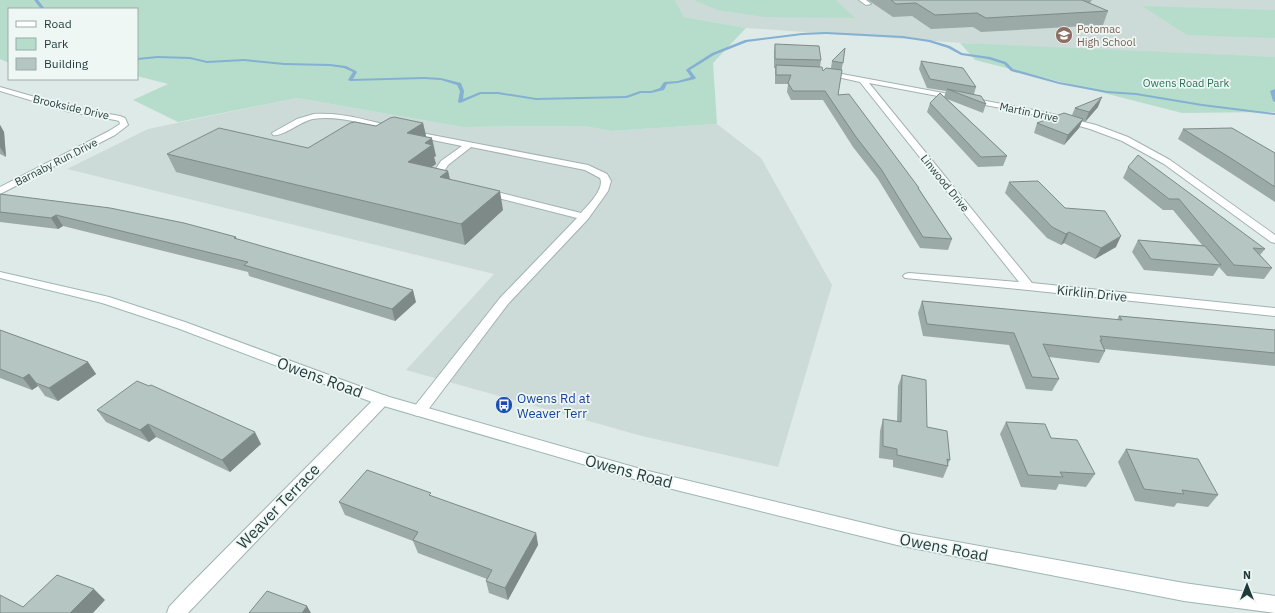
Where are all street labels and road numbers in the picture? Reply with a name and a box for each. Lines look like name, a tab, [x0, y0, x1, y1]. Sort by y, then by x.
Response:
street label: Brookside Drive	[32, 91, 110, 123]
street label: Martin Drive	[998, 99, 1060, 125]
street label: Barnaby Run Drive	[12, 135, 100, 189]
street label: Linwood Drive	[918, 152, 972, 214]
street label: Kirklin Drive	[1056, 281, 1128, 306]
street label: Owens Road	[274, 352, 366, 402]
street label: Owens Road	[583, 450, 675, 492]
street label: Weaver Terrace	[232, 459, 324, 553]
street label: Owens Road	[898, 529, 990, 565]

